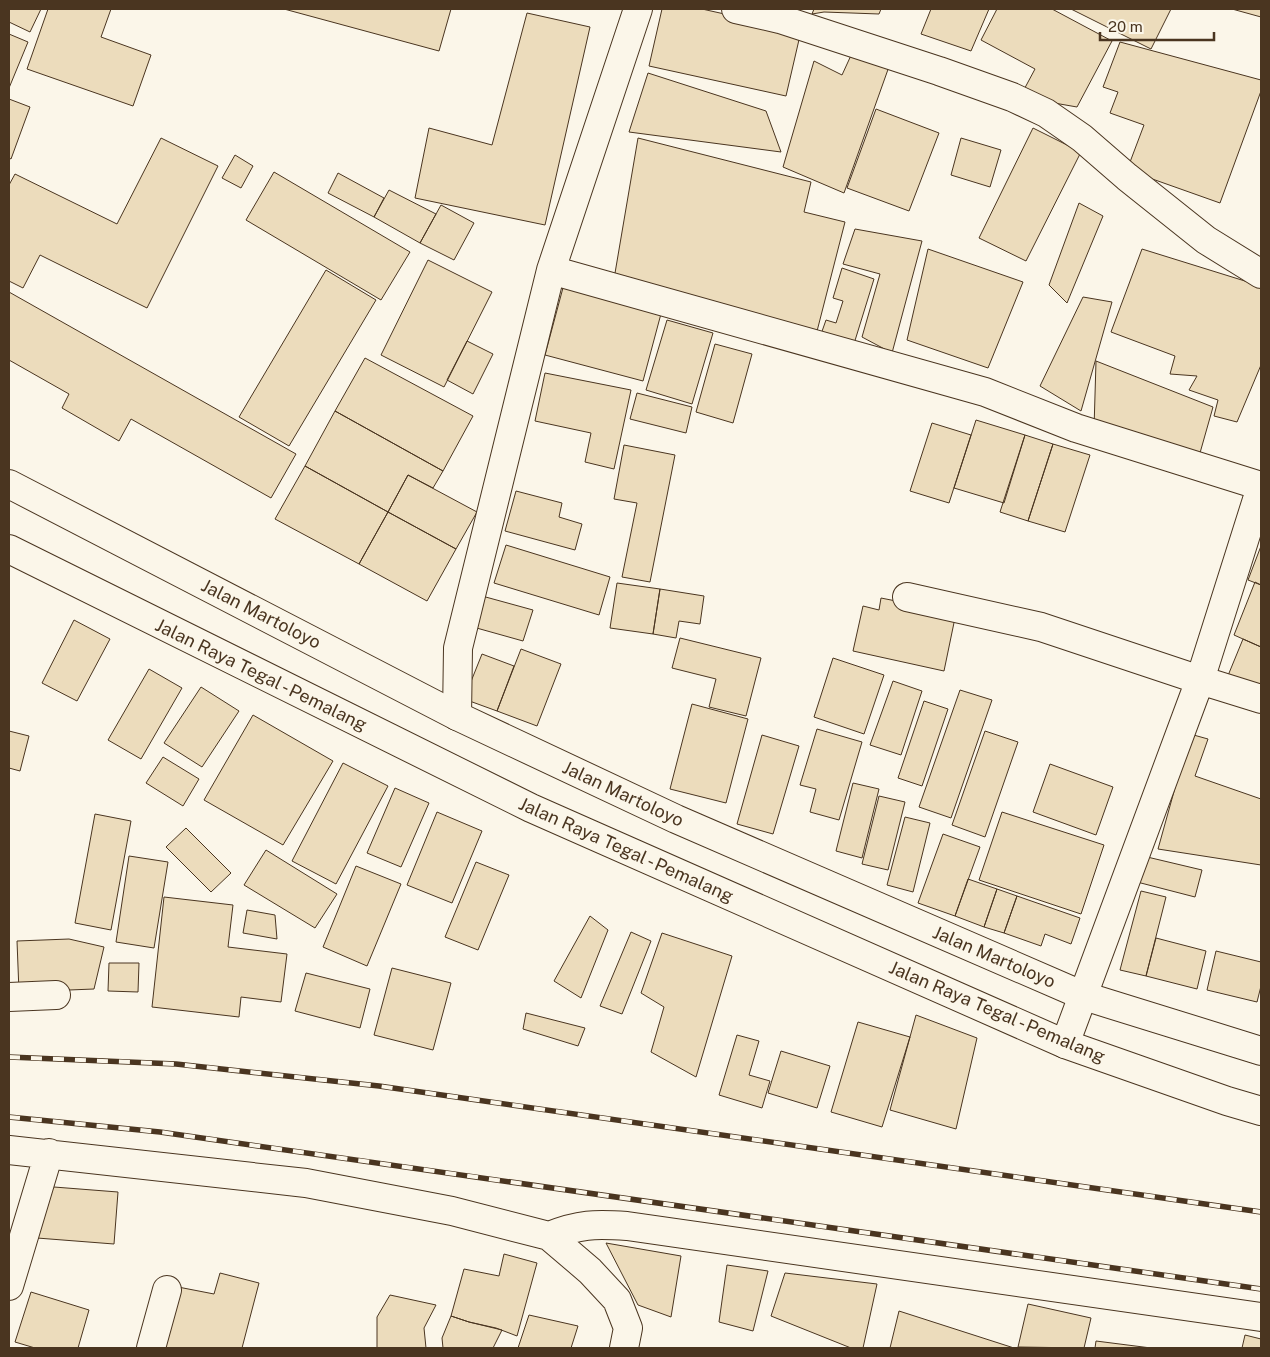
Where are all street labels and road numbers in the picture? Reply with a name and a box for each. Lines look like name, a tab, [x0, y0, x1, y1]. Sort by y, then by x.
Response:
street label: Jalan Martoloyo	[198, 574, 324, 653]
street label: Jalan Raya Tegal - Pemalang	[152, 614, 370, 735]
street label: Jalan Martoloyo	[559, 756, 687, 831]
street label: Jalan Raya Tegal - Pemalang	[516, 793, 737, 906]
street label: Jalan Martoloyo	[930, 921, 1059, 992]
street label: Jalan Raya Tegal - Pemalang	[886, 956, 1108, 1067]

